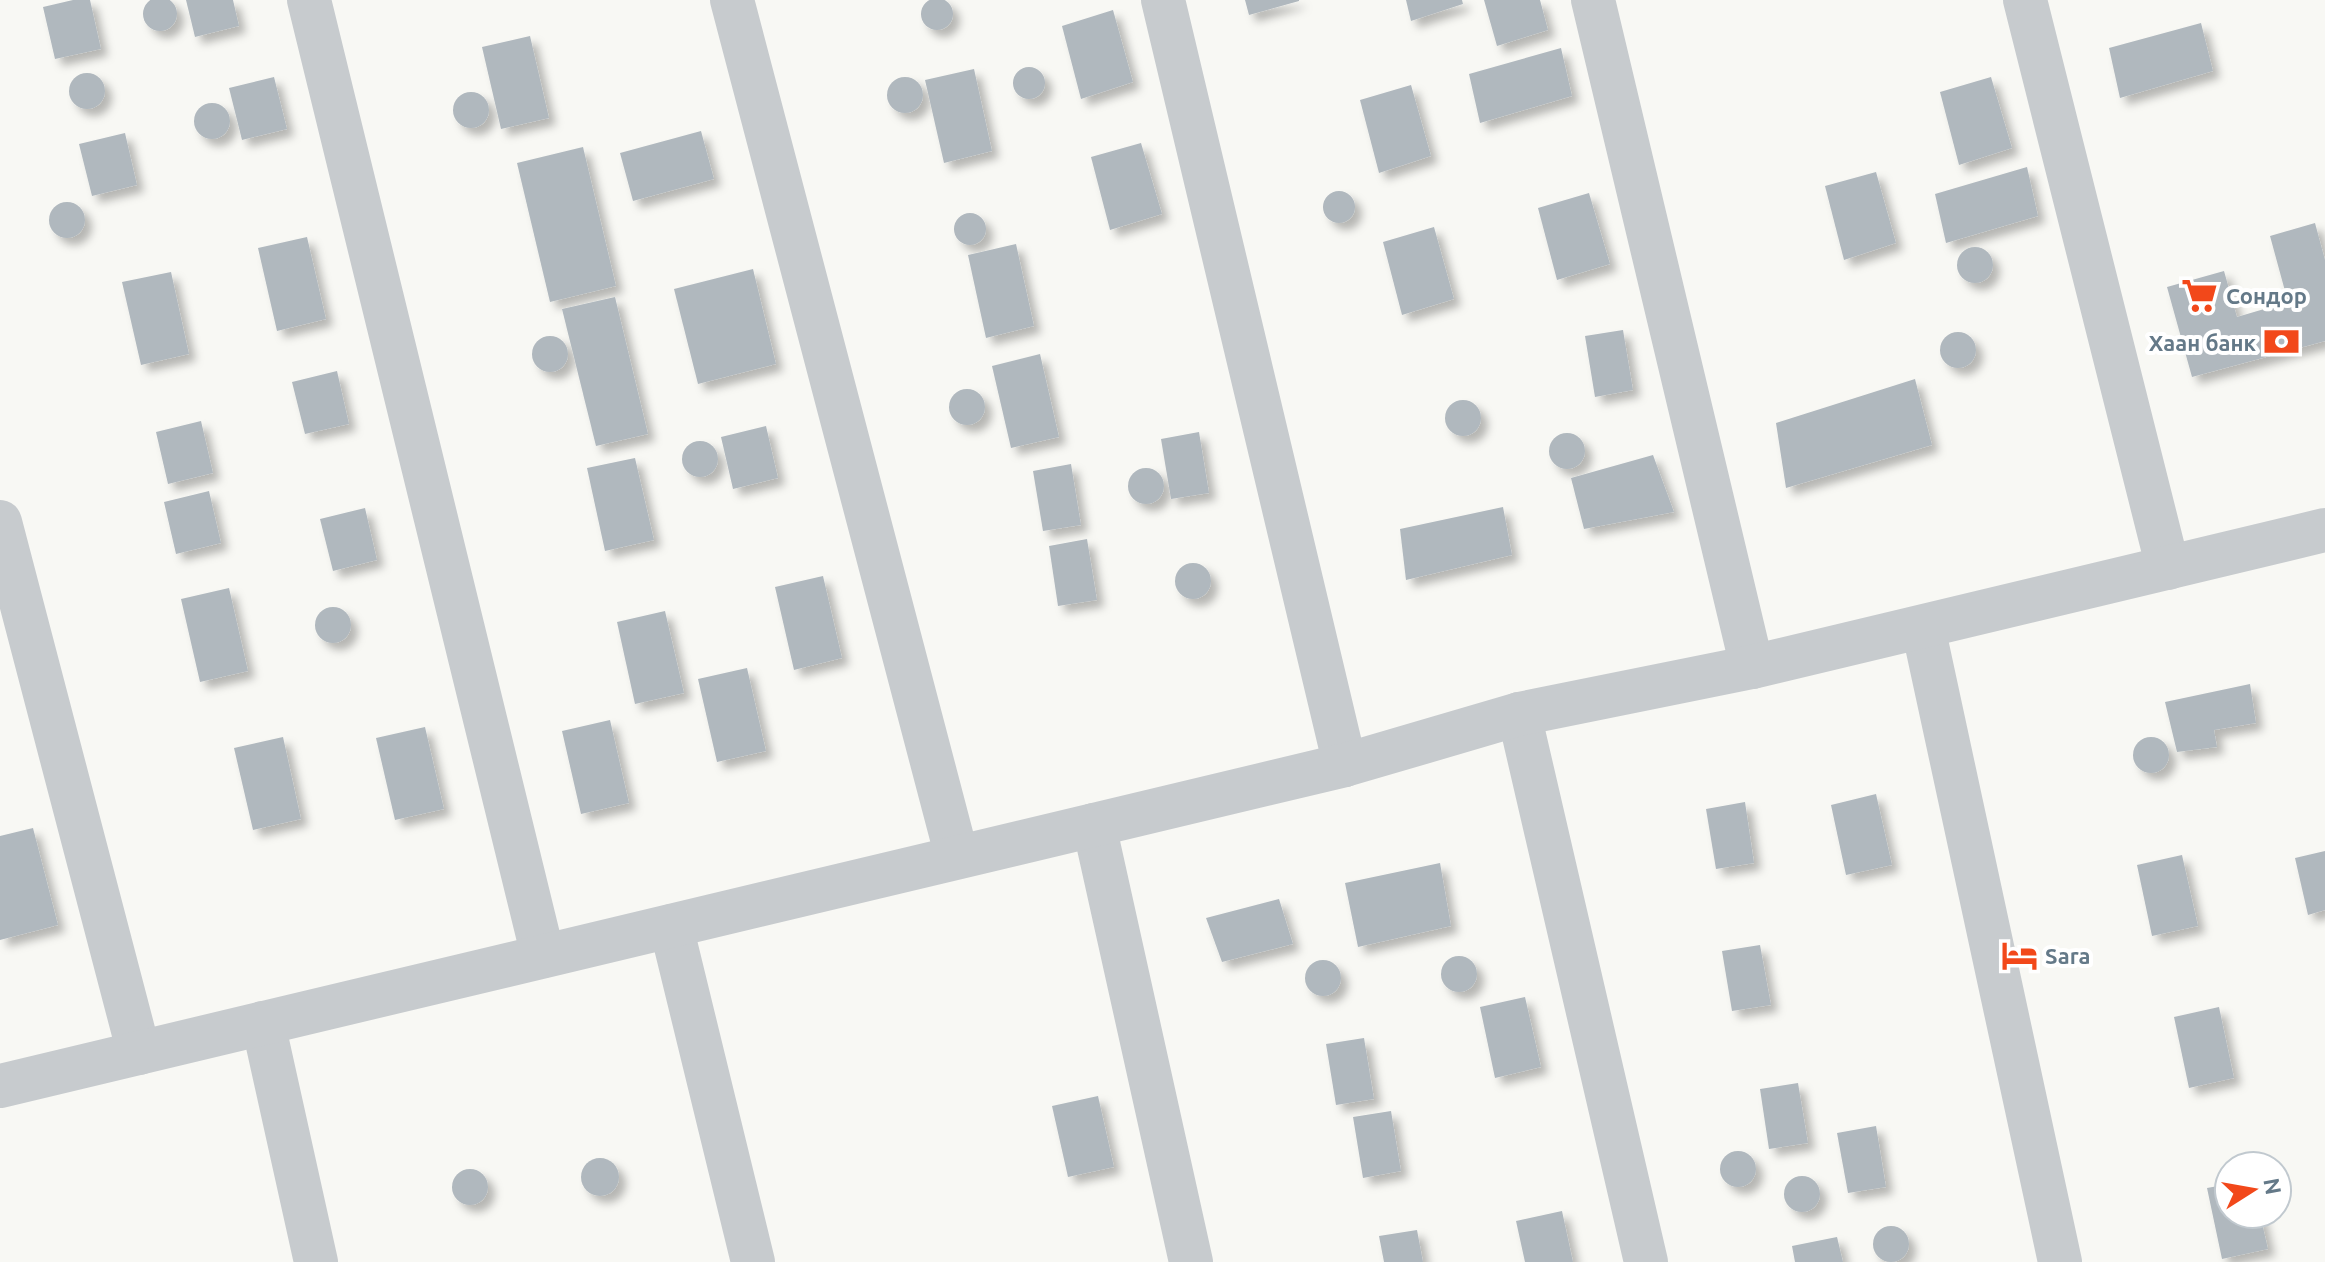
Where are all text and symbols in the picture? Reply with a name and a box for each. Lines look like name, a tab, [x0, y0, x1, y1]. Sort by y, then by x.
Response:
supermarket icon: Сондор	[2181, 276, 2219, 314]
place label: Сондор	[2226, 283, 2307, 308]
bank icon: Хаан банк	[2263, 323, 2301, 361]
place label: Хаан банк	[2149, 330, 2256, 355]
hotel icon: Sara	[2000, 936, 2038, 974]
place label: Sara	[2045, 943, 2090, 968]
north arrow	[2213, 1150, 2293, 1230]
text: N	[2259, 1176, 2287, 1197]

